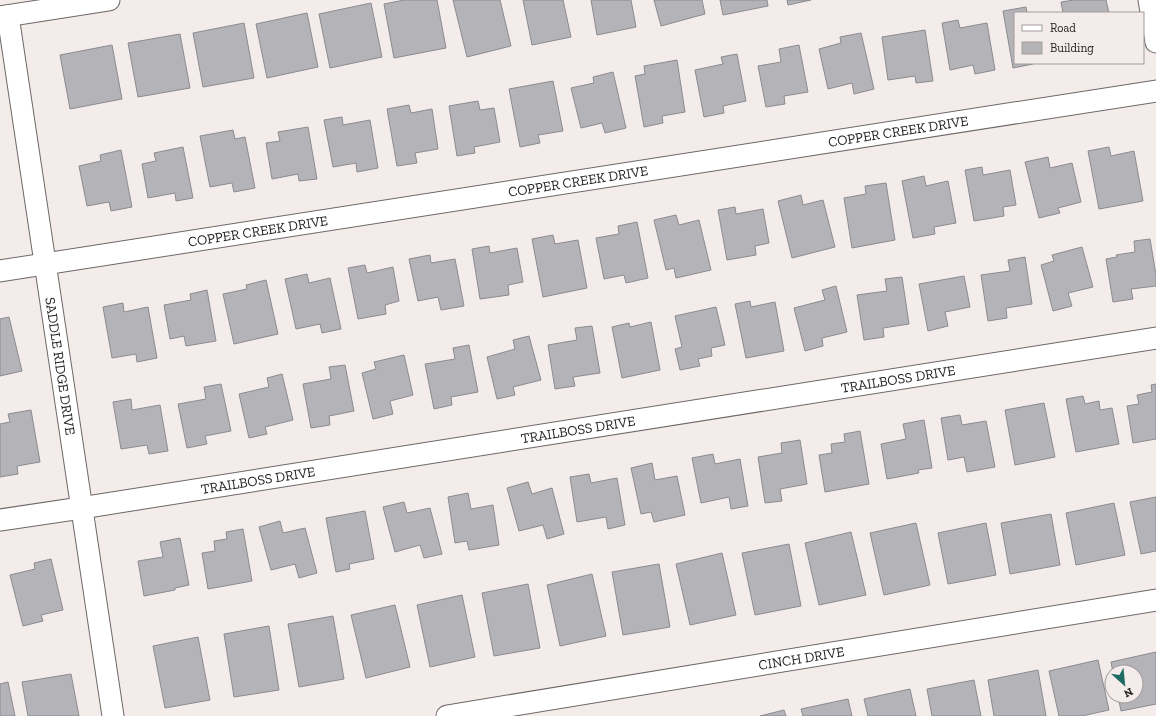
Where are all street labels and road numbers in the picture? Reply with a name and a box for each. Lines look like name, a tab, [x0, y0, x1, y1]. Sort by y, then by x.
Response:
street label: COPPER CREEK DRIVE	[827, 112, 969, 150]
street label: COPPER CREEK DRIVE	[507, 162, 649, 200]
street label: COPPER CREEK DRIVE	[187, 212, 329, 250]
street label: SADDLE RIDGE DRIVE	[42, 296, 79, 436]
street label: TRAILBOSS DRIVE	[840, 361, 956, 396]
street label: TRAILBOSS DRIVE	[520, 412, 636, 447]
street label: TRAILBOSS DRIVE	[200, 463, 316, 497]
street label: CINCH DRIVE	[757, 643, 845, 673]

